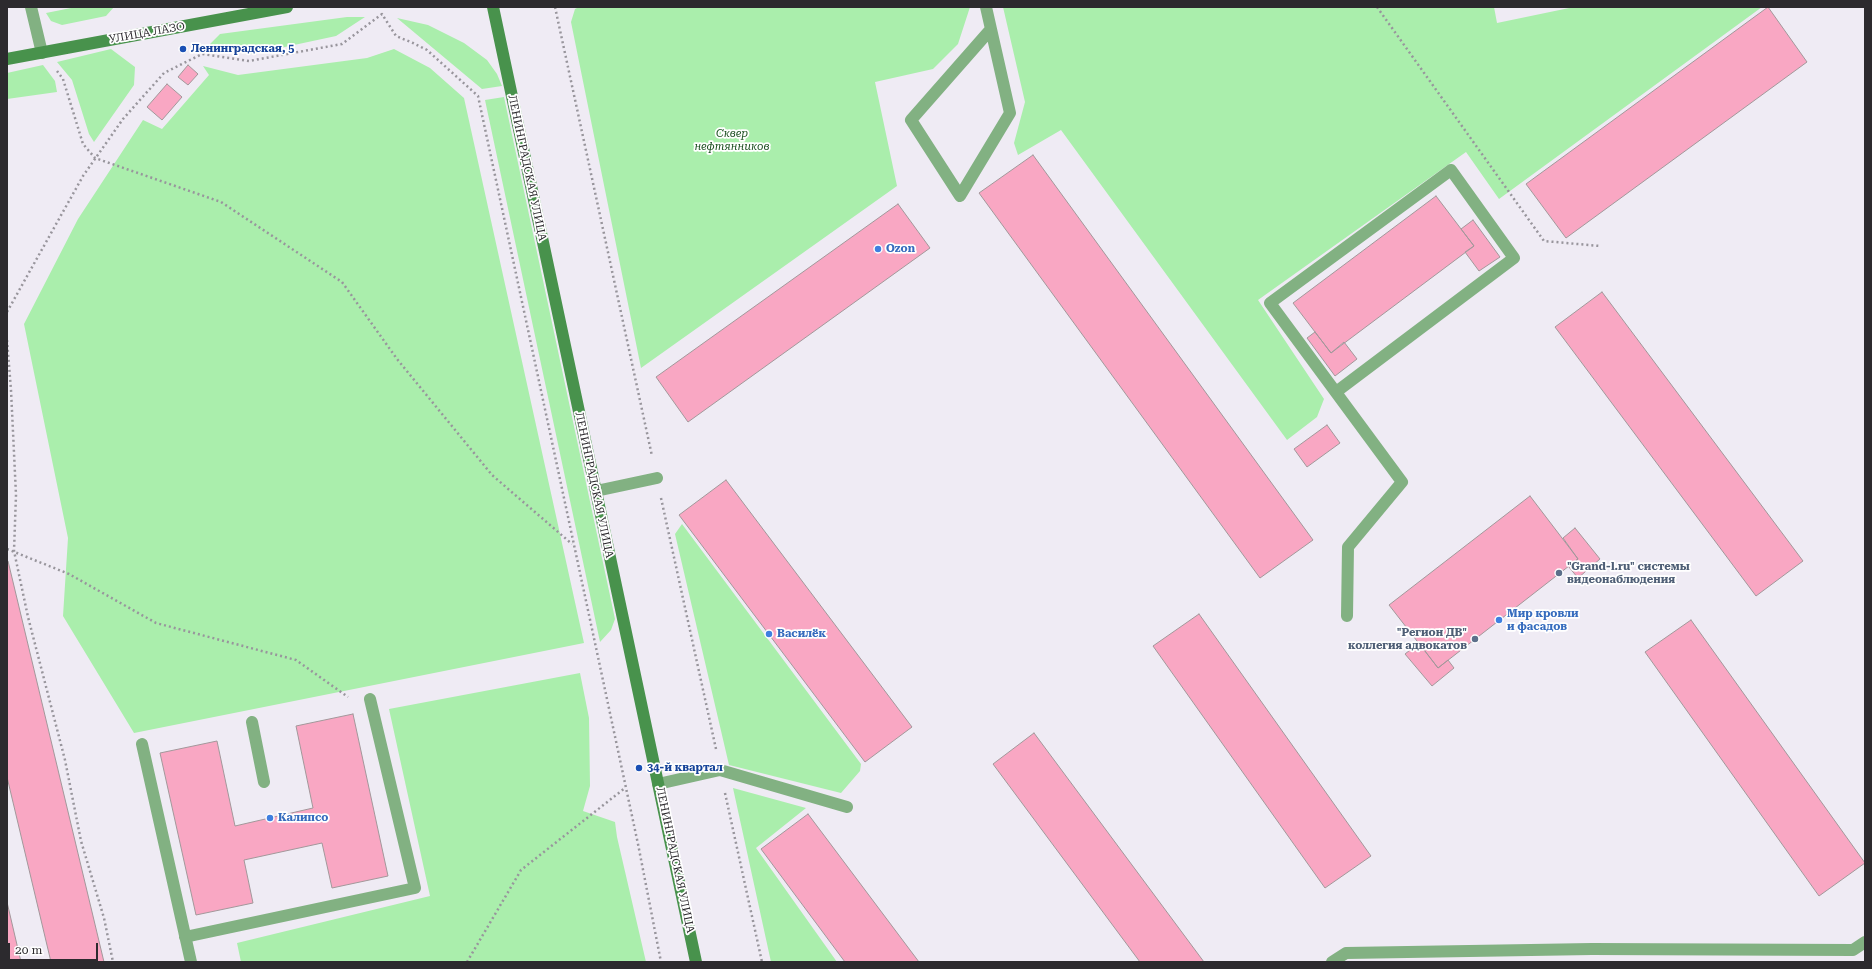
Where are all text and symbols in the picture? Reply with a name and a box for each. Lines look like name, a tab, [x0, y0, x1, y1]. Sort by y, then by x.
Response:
street label: УЛИЦА ЛАЗО	[108, 20, 186, 46]
place label: Ленинградская, 5	[191, 42, 294, 56]
marker: Ленинградская, 5	[178, 44, 188, 54]
street label: ЛЕНИНГРАДСКАЯ УЛИЦА	[505, 94, 549, 242]
park label: Сквер нефтянников	[694, 127, 770, 153]
place label: Ozon	[886, 242, 915, 256]
marker: Ozon	[873, 244, 883, 254]
street label: ЛЕНИНГРАДСКАЯ УЛИЦА	[572, 411, 616, 559]
place label: "Grand-l.ru" системы видеонаблюдения	[1567, 560, 1690, 586]
marker: "Grand-l.ru" системы видеонаблюдения	[1554, 568, 1564, 578]
place label: Мир кровли и фасадов	[1507, 607, 1579, 633]
marker: Мир кровли и фасадов	[1494, 615, 1504, 625]
place label: "Регион ДВ" коллегия адвокатов	[1348, 626, 1467, 652]
place label: Василёк	[777, 627, 826, 641]
marker: Василёк	[764, 629, 774, 639]
marker: "Регион ДВ" коллегия адвокатов	[1470, 634, 1480, 644]
place label: 34-й квартал	[647, 761, 723, 775]
marker: 34-й квартал	[634, 763, 644, 773]
street label: ЛЕНИНГРАДСКАЯ УЛИЦА	[653, 786, 697, 934]
place label: Калипсо	[278, 811, 328, 825]
marker: Калипсо	[265, 813, 275, 823]
scale bar	[10, 935, 100, 961]
text: 20 m	[15, 943, 42, 957]

